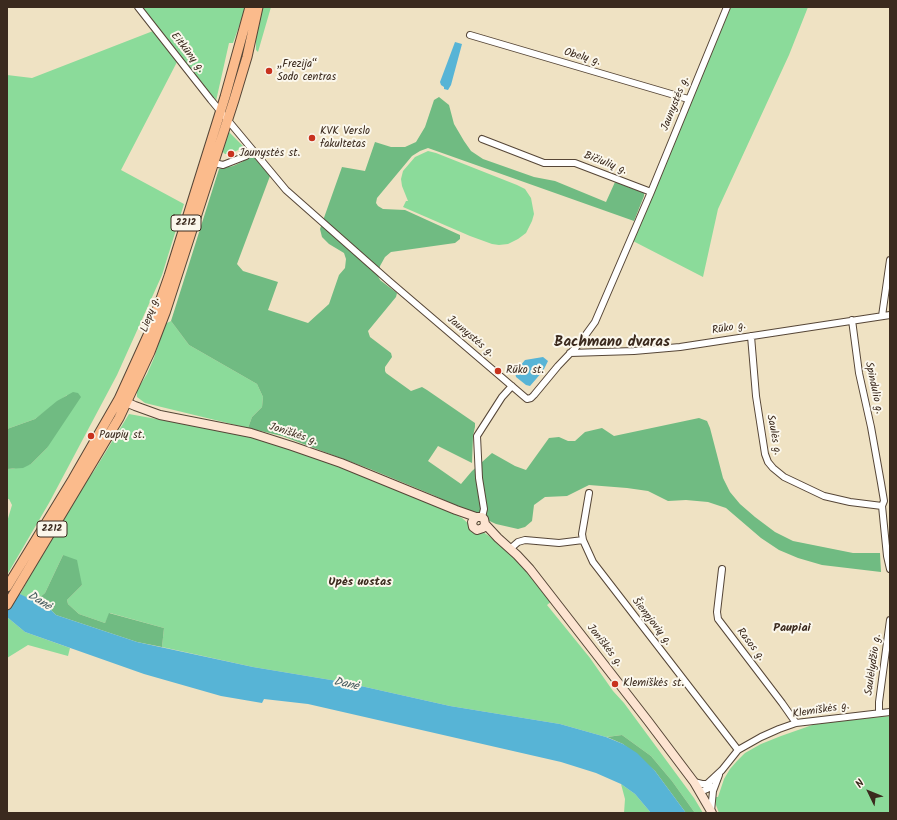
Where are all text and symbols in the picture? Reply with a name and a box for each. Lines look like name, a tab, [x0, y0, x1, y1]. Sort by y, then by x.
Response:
street label: Eitkūnų g.	[167, 30, 207, 76]
street label: Obelų g.	[562, 46, 602, 70]
place label: „Frezija“ Sodo centras	[277, 58, 336, 84]
marker: „Frezija“ Sodo centras	[264, 66, 274, 76]
street label: Jaunystės g.	[659, 75, 693, 133]
place label: KVK Verslo fakultetas	[320, 125, 370, 151]
marker: KVK Verslo fakultetas	[307, 133, 317, 143]
place label: Jaunystės st.	[239, 147, 300, 161]
marker: Jaunystės st.	[226, 149, 236, 159]
street label: Bičiulių g.	[582, 150, 628, 178]
road number: 2212	[171, 215, 201, 231]
street label: Liepų g.	[139, 296, 163, 334]
street label: Jaunystės g.	[444, 314, 496, 360]
street label: Rūko g.	[711, 320, 747, 338]
district label: Bachmano dvaras	[554, 334, 670, 352]
street label: Spindulio g.	[861, 361, 885, 415]
place label: Rūko st.	[506, 364, 544, 378]
marker: Rūko st.	[493, 366, 503, 376]
street label: Saulės g.	[763, 414, 783, 456]
street label: Joniškės g.	[267, 421, 319, 449]
place label: Paupių st.	[99, 429, 145, 443]
marker: Paupių st.	[86, 431, 96, 441]
road number: 2212	[37, 521, 67, 537]
district label: Upės uostas	[328, 576, 392, 590]
water label: Danė	[25, 589, 53, 615]
street label: Šienpjovių g.	[628, 595, 674, 649]
street label: Joniškės g.	[583, 622, 625, 670]
district label: Paupiai	[773, 622, 811, 636]
street label: Rasos g.	[733, 626, 767, 664]
street label: Saulėlydžio g.	[863, 634, 885, 696]
water label: Danė	[332, 675, 360, 695]
place label: Klemiškės st.	[623, 677, 684, 691]
marker: Klemiškės st.	[610, 679, 620, 689]
street label: Klemiškės g.	[792, 700, 850, 722]
north arrow	[849, 772, 889, 812]
text: N	[851, 775, 869, 793]

